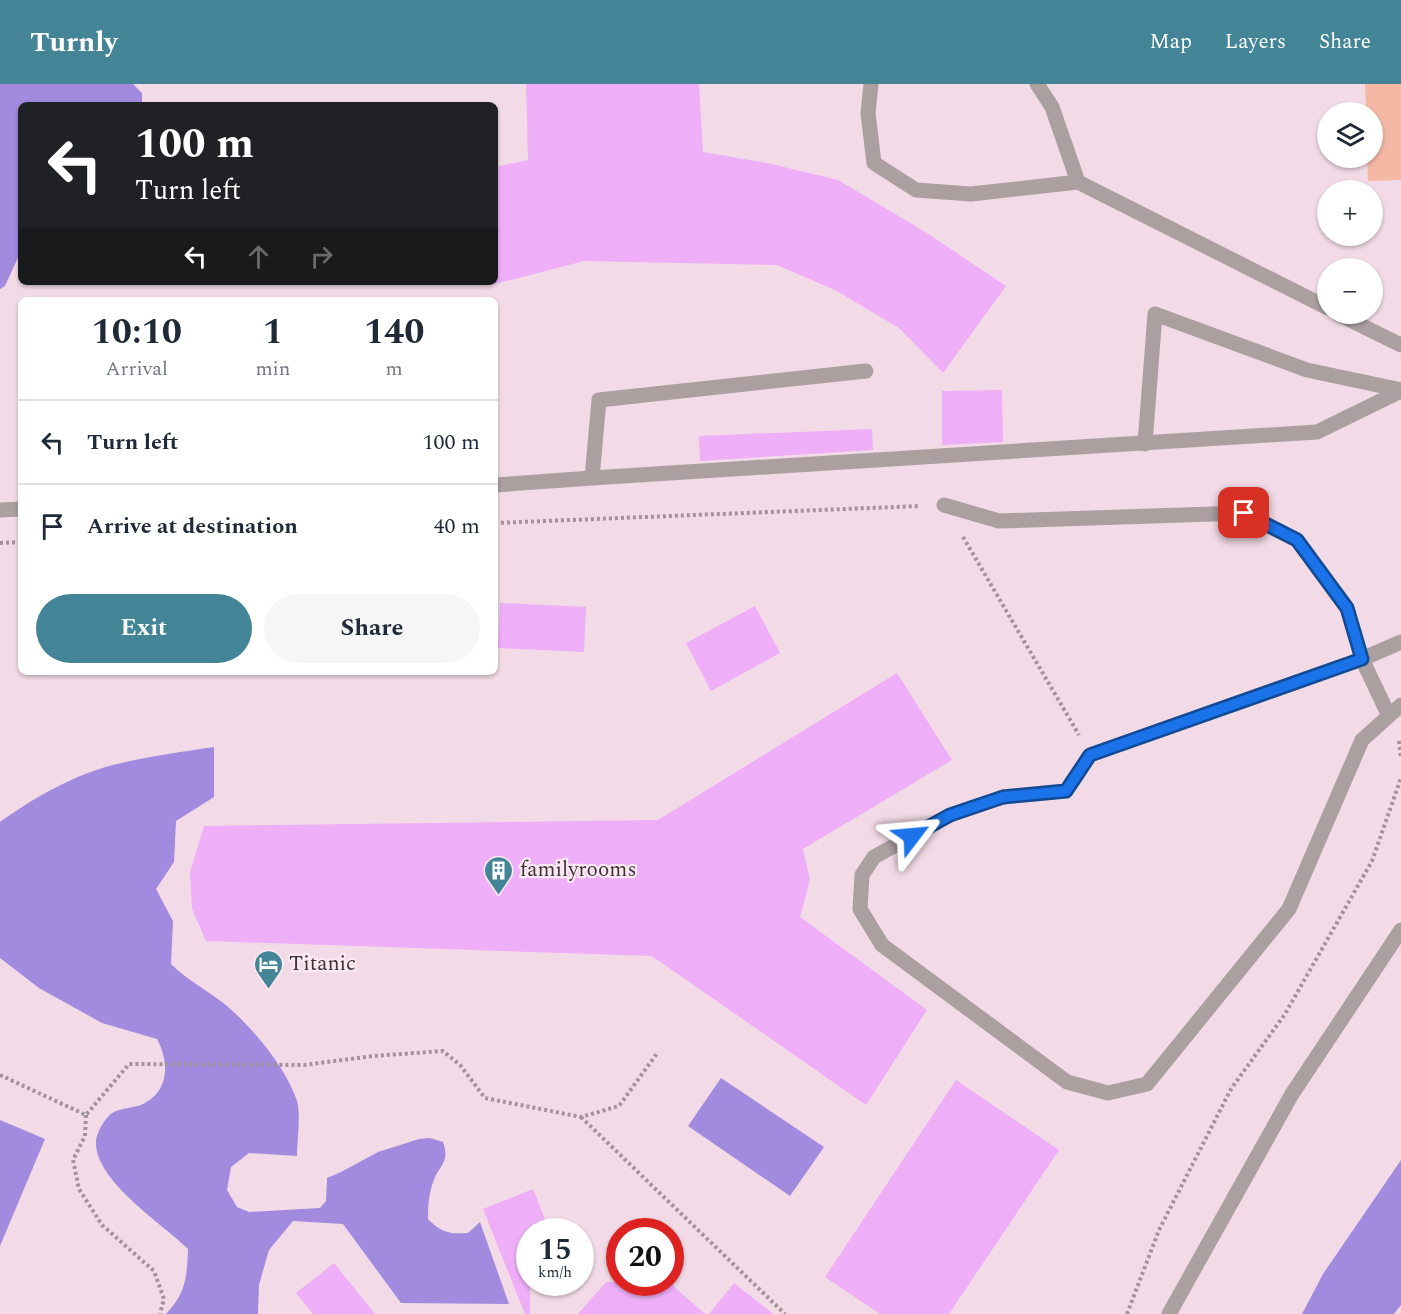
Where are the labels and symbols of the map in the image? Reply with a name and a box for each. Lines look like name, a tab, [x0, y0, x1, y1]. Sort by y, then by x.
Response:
pin	[1218, 487, 1269, 538]
position arrow	[880, 804, 944, 868]
building icon: familyrooms	[483, 854, 515, 896]
place label: familyrooms	[520, 854, 637, 886]
hotel icon: Titanic	[252, 948, 284, 990]
place label: Titanic	[289, 948, 356, 980]
speed limit sign: 20	[606, 1218, 684, 1296]

